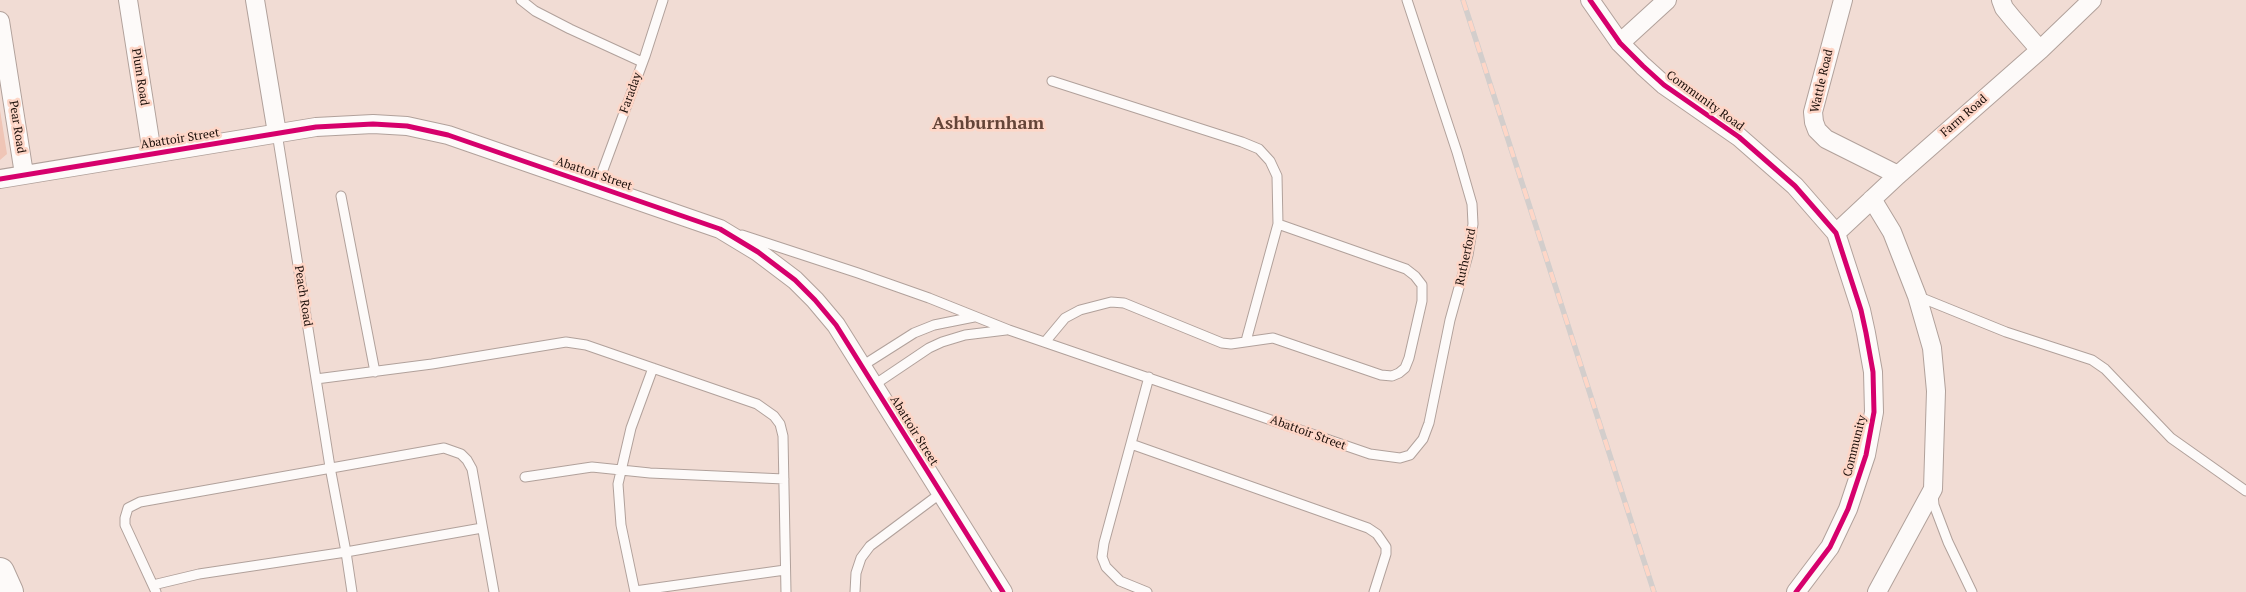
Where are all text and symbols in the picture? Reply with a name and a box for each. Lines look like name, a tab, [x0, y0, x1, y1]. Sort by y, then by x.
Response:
street label: Plum Road	[128, 47, 152, 107]
street label: Wattle Road	[1808, 48, 1836, 114]
street label: Community Road	[1663, 68, 1747, 134]
street label: Faraday	[617, 71, 645, 115]
street label: Farm Road	[1938, 92, 1990, 140]
street label: Pear Road	[6, 100, 28, 154]
district label: Ashburnham	[932, 113, 1044, 135]
street label: Abattoir Street	[140, 126, 220, 152]
street label: Abattoir Street	[554, 154, 634, 194]
street label: Rutherford	[1453, 227, 1479, 287]
street label: Peach Road	[291, 265, 315, 327]
street label: Abattoir Street	[887, 393, 941, 469]
street label: Abattoir Street	[1268, 413, 1348, 453]
street label: Community	[1840, 414, 1870, 478]

